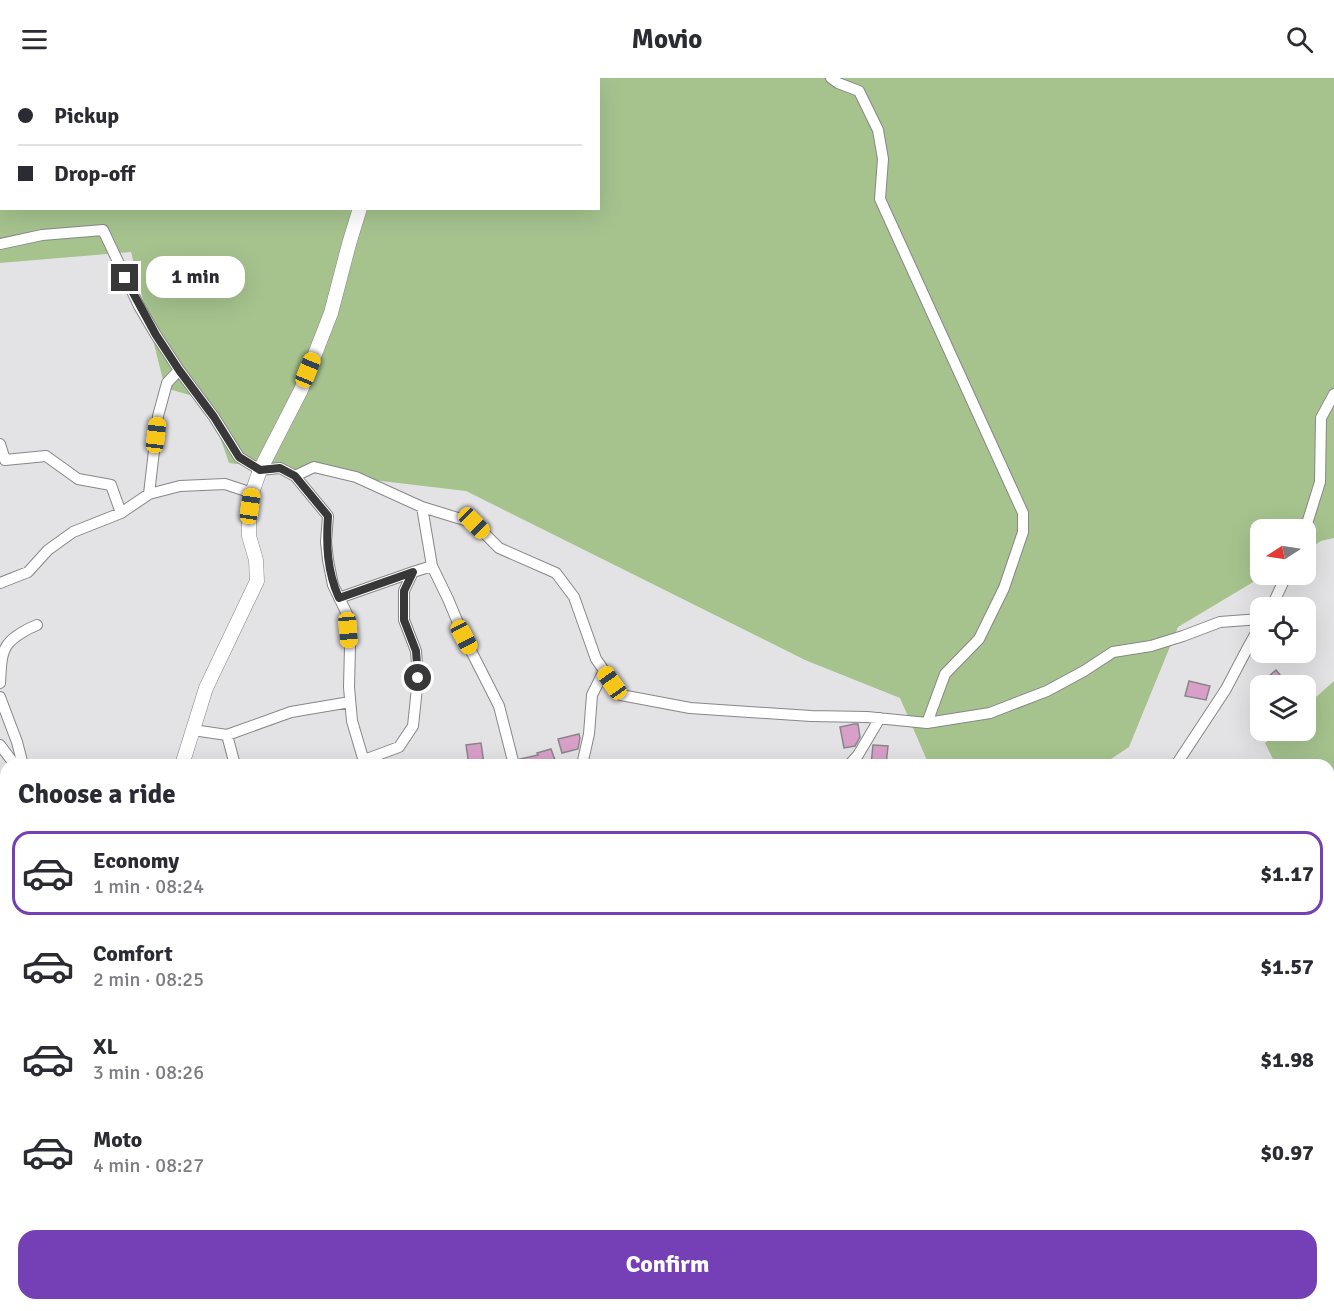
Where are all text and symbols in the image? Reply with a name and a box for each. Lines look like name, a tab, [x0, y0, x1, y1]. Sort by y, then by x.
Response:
icon: menu	[18, 23, 51, 56]
text: Movio	[632, 23, 702, 56]
icon: search	[1283, 23, 1316, 56]
text: Pickup	[54, 102, 119, 129]
text: Drop-off	[54, 160, 135, 187]
callout: 1 min	[146, 257, 245, 299]
route end	[111, 264, 138, 291]
text: 1 min	[171, 264, 220, 289]
car	[293, 350, 323, 390]
car	[145, 416, 167, 454]
car	[239, 487, 261, 525]
car	[455, 504, 493, 542]
north arrow	[1250, 519, 1316, 585]
map controls	[1250, 519, 1316, 741]
button: locate	[1250, 597, 1316, 663]
car	[337, 611, 359, 649]
car	[448, 617, 480, 657]
car	[594, 663, 630, 703]
route start	[404, 664, 431, 691]
button: layers	[1250, 675, 1316, 741]
text: Choose a ride	[18, 778, 176, 811]
icon: car	[21, 846, 75, 900]
text: Economy	[93, 847, 179, 874]
text: $1.17	[1260, 860, 1314, 887]
text: 1 min · 08:24	[93, 874, 204, 899]
icon: car	[21, 939, 75, 993]
text: Comfort	[93, 940, 173, 967]
text: $1.57	[1260, 953, 1314, 980]
text: 2 min · 08:25	[93, 967, 204, 992]
icon: car	[21, 1032, 75, 1086]
text: XL	[93, 1033, 118, 1060]
text: $1.98	[1260, 1046, 1314, 1073]
text: 3 min · 08:26	[93, 1060, 204, 1085]
icon: car	[21, 1125, 75, 1179]
text: Moto	[93, 1126, 142, 1153]
text: $0.97	[1260, 1139, 1314, 1166]
text: 4 min · 08:27	[93, 1153, 204, 1178]
button: Confirm	[18, 1230, 1317, 1299]

